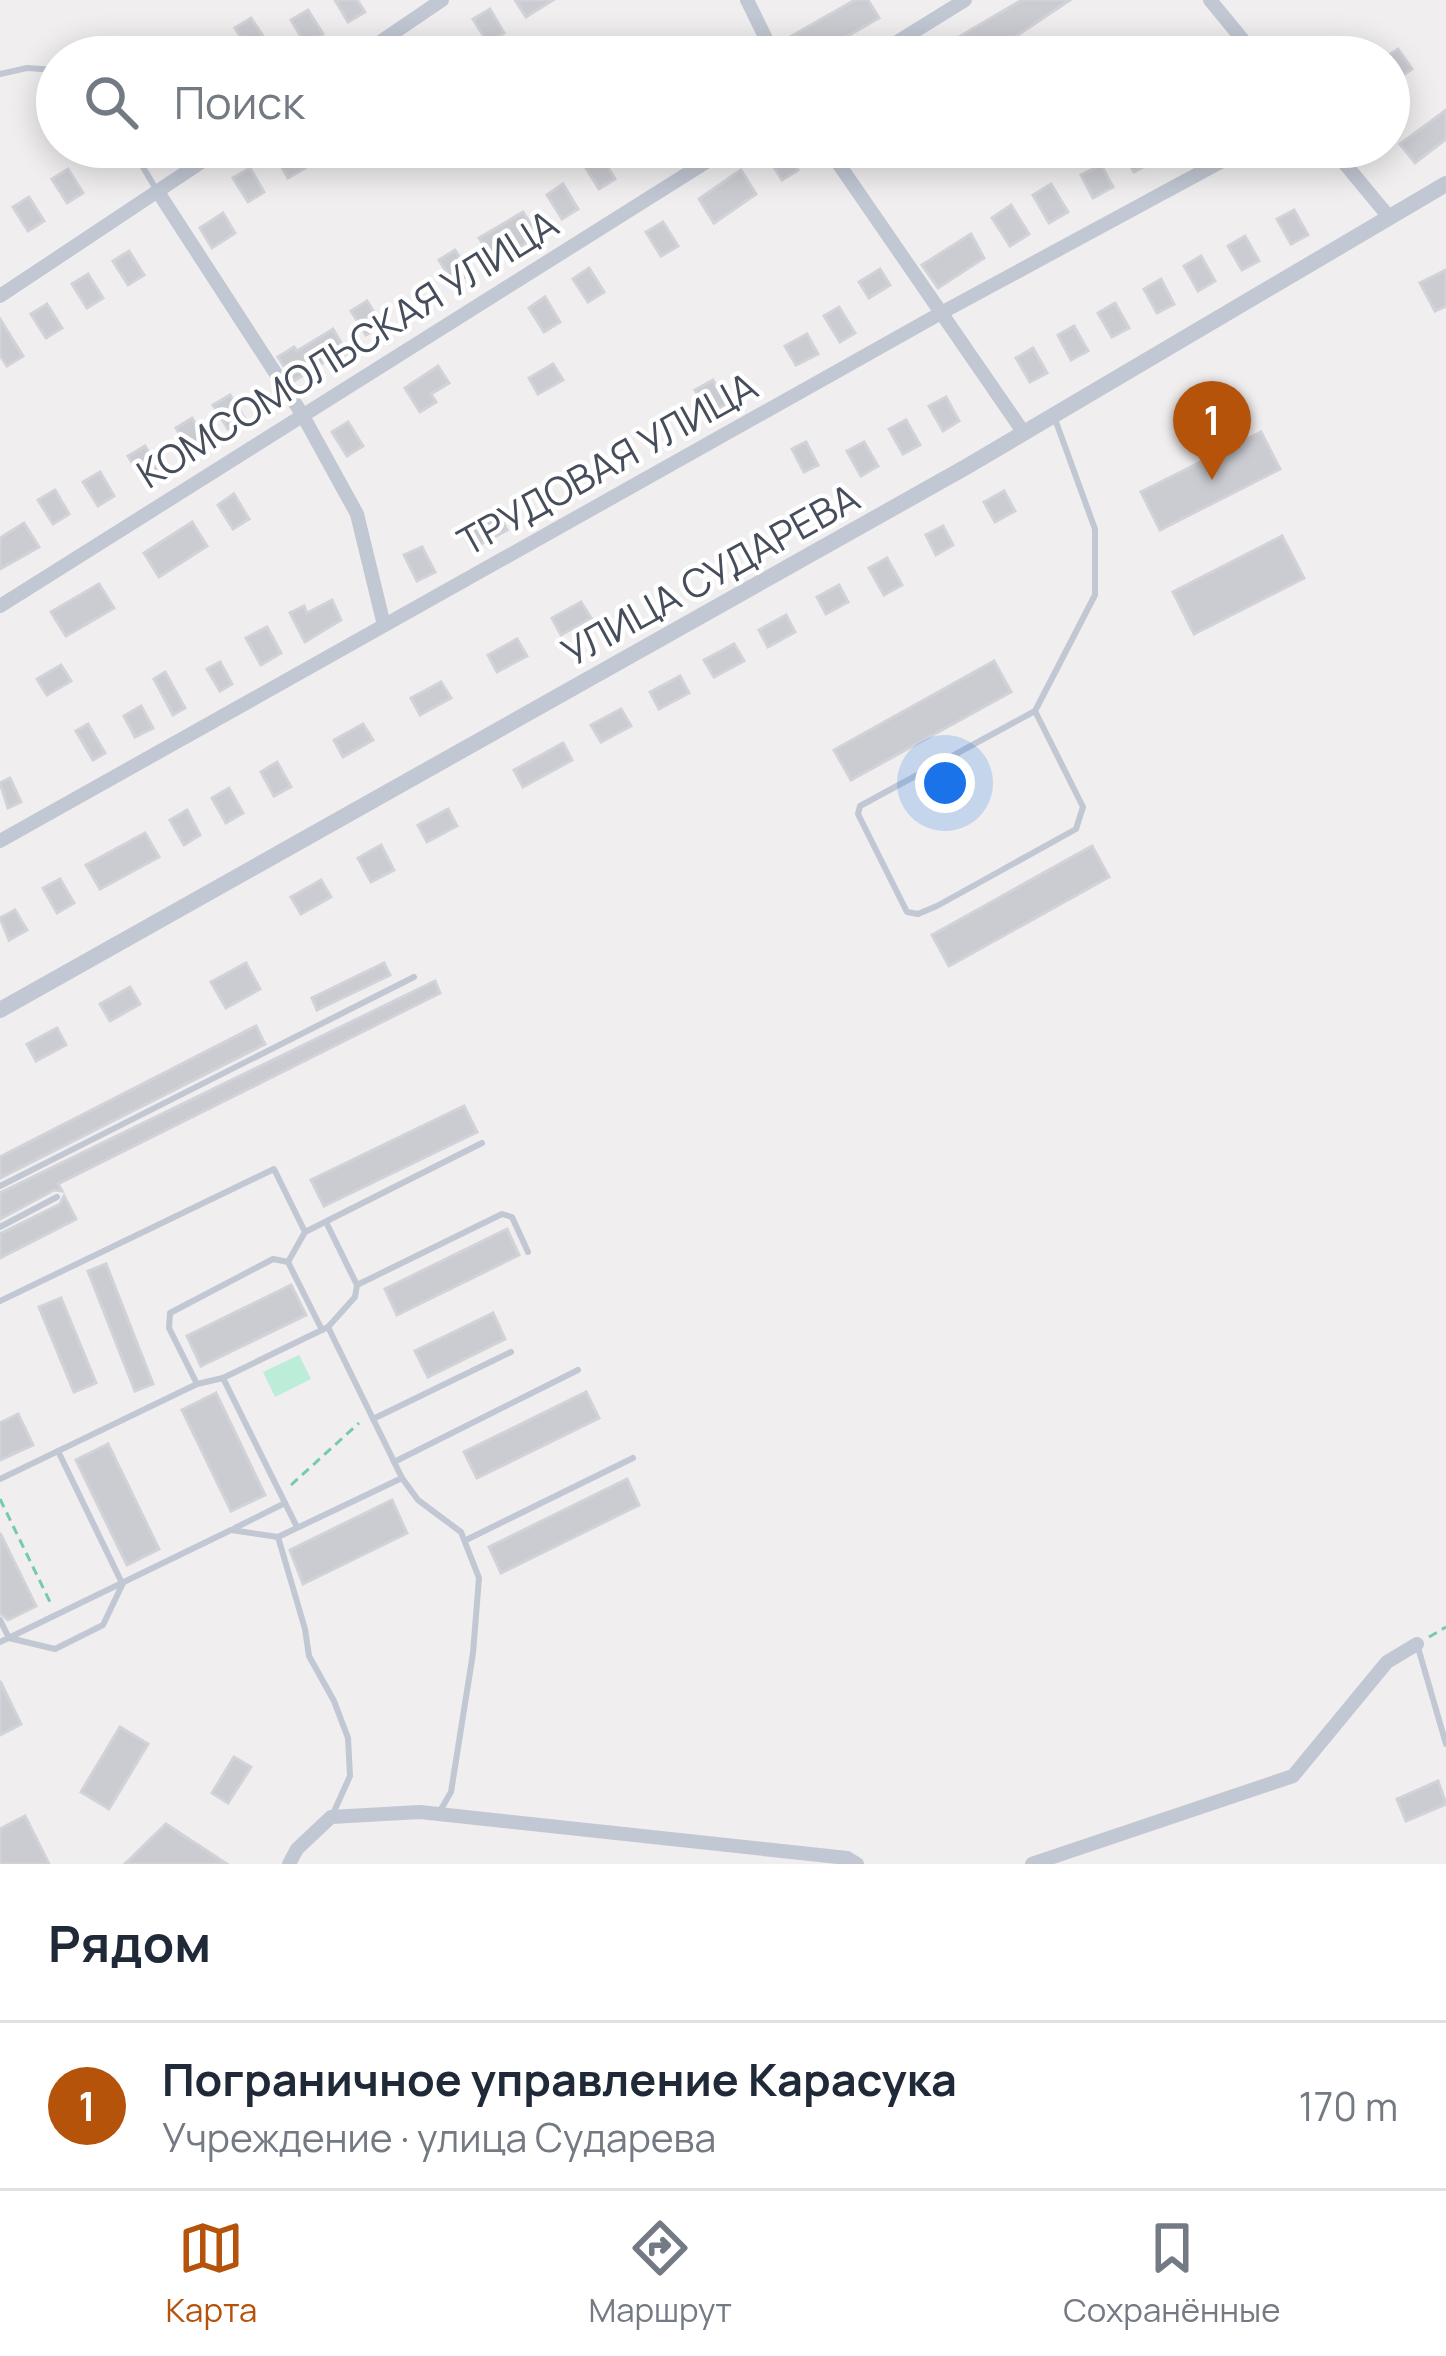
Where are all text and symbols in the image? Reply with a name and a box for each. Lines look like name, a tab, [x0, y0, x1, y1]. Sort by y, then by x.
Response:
search box	[36, 36, 1410, 168]
icon: search	[78, 69, 144, 135]
text: Поиск	[174, 71, 305, 133]
street label: КОМСОМОЛЬСКАЯ УЛИЦА	[126, 196, 568, 500]
street label: ТРУДОВАЯ УЛИЦА	[448, 358, 766, 568]
pin: 1	[1173, 381, 1251, 480]
street label: УЛИЦА СУДАРЕВА	[552, 470, 868, 678]
your location	[915, 753, 975, 813]
text: Рядом	[48, 1908, 211, 1977]
text: Пограничное управление Карасука	[162, 2048, 957, 2110]
text: 1	[78, 2079, 96, 2133]
text: 170 m	[1299, 2079, 1398, 2133]
text: Учреждение · улица Сударева	[162, 2110, 716, 2164]
tab: Карта	[166, 2215, 257, 2332]
tab: Маршрут	[588, 2215, 732, 2332]
tab: Сохранённые	[1063, 2215, 1280, 2332]

